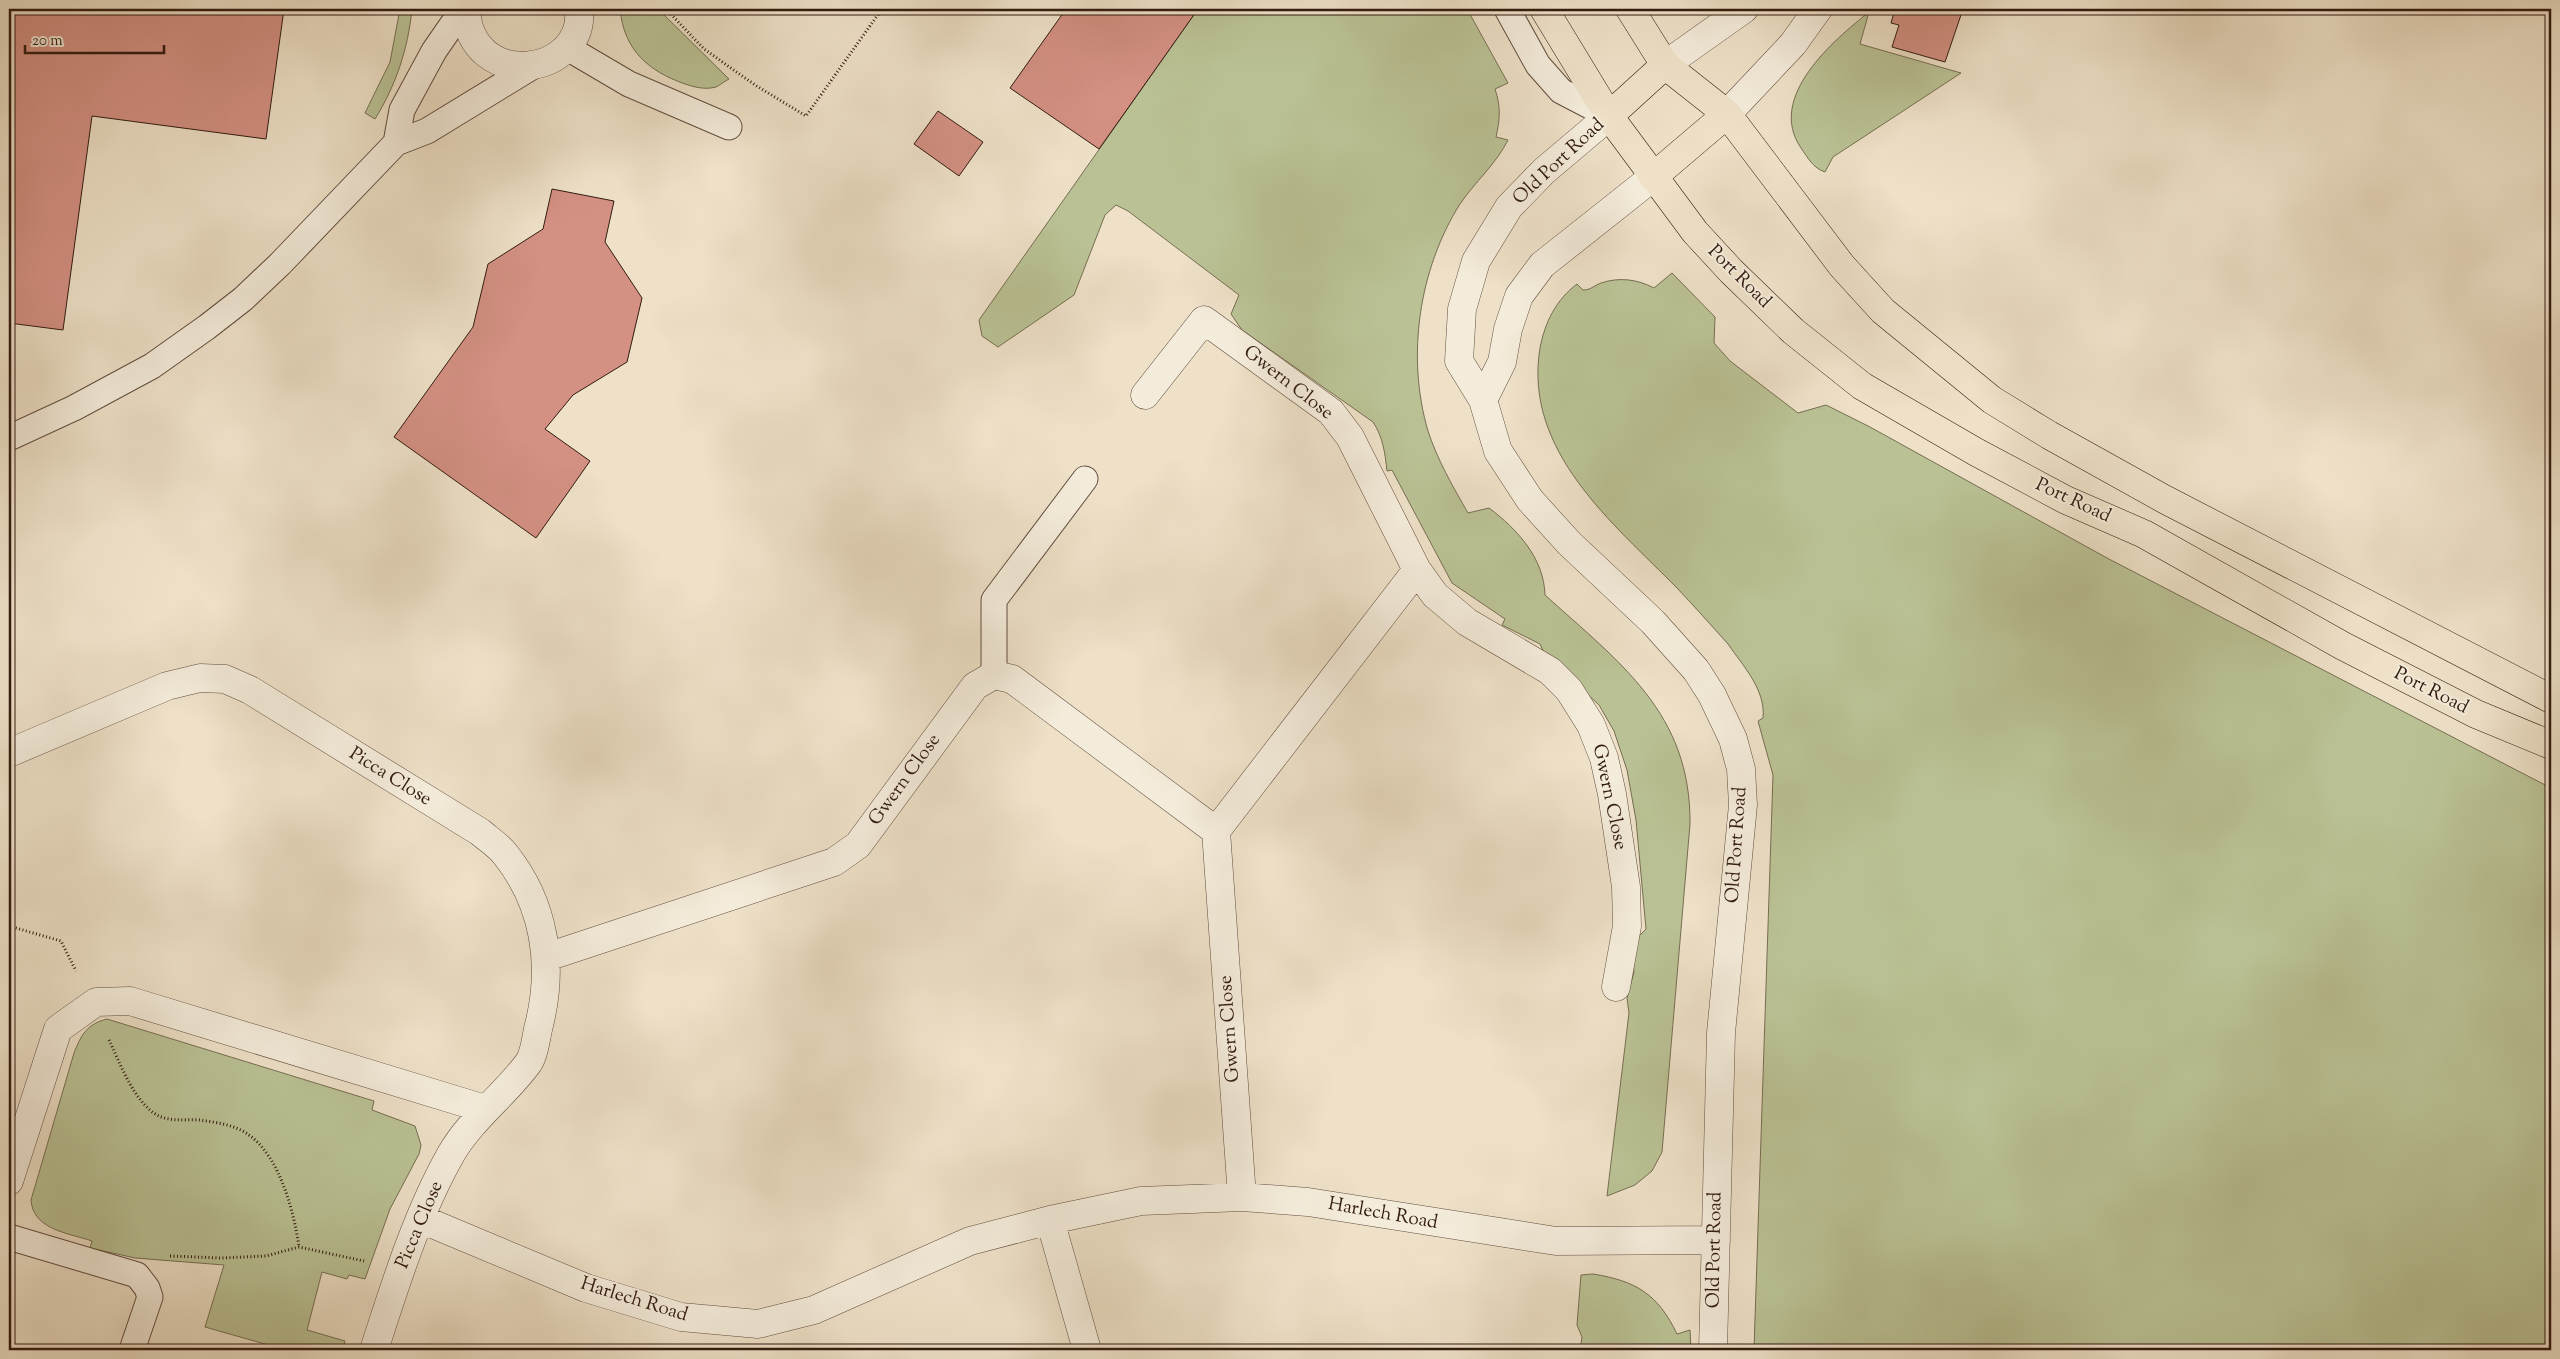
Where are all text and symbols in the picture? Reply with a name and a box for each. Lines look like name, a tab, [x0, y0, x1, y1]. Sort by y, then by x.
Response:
scale bar	[25, 22, 164, 54]
text: 20 m	[32, 31, 63, 52]
street label: Old Port Road	[1507, 112, 1611, 212]
street label: Port Road	[1701, 239, 1777, 315]
street label: Gwern Close	[1237, 339, 1339, 427]
street label: Port Road	[2031, 472, 2115, 530]
street label: Port Road	[2389, 661, 2473, 721]
street label: Gwern Close	[862, 728, 948, 831]
street label: Picca Close	[343, 741, 437, 813]
street label: Gwern Close	[1585, 742, 1633, 853]
street label: Old Port Road	[1719, 786, 1755, 904]
street label: Gwern Close	[1213, 974, 1247, 1084]
street label: Picca Close	[389, 1177, 451, 1273]
street label: Harlech Road	[1326, 1191, 1440, 1237]
street label: Old Port Road	[1700, 1191, 1730, 1309]
street label: Harlech Road	[577, 1271, 691, 1329]

